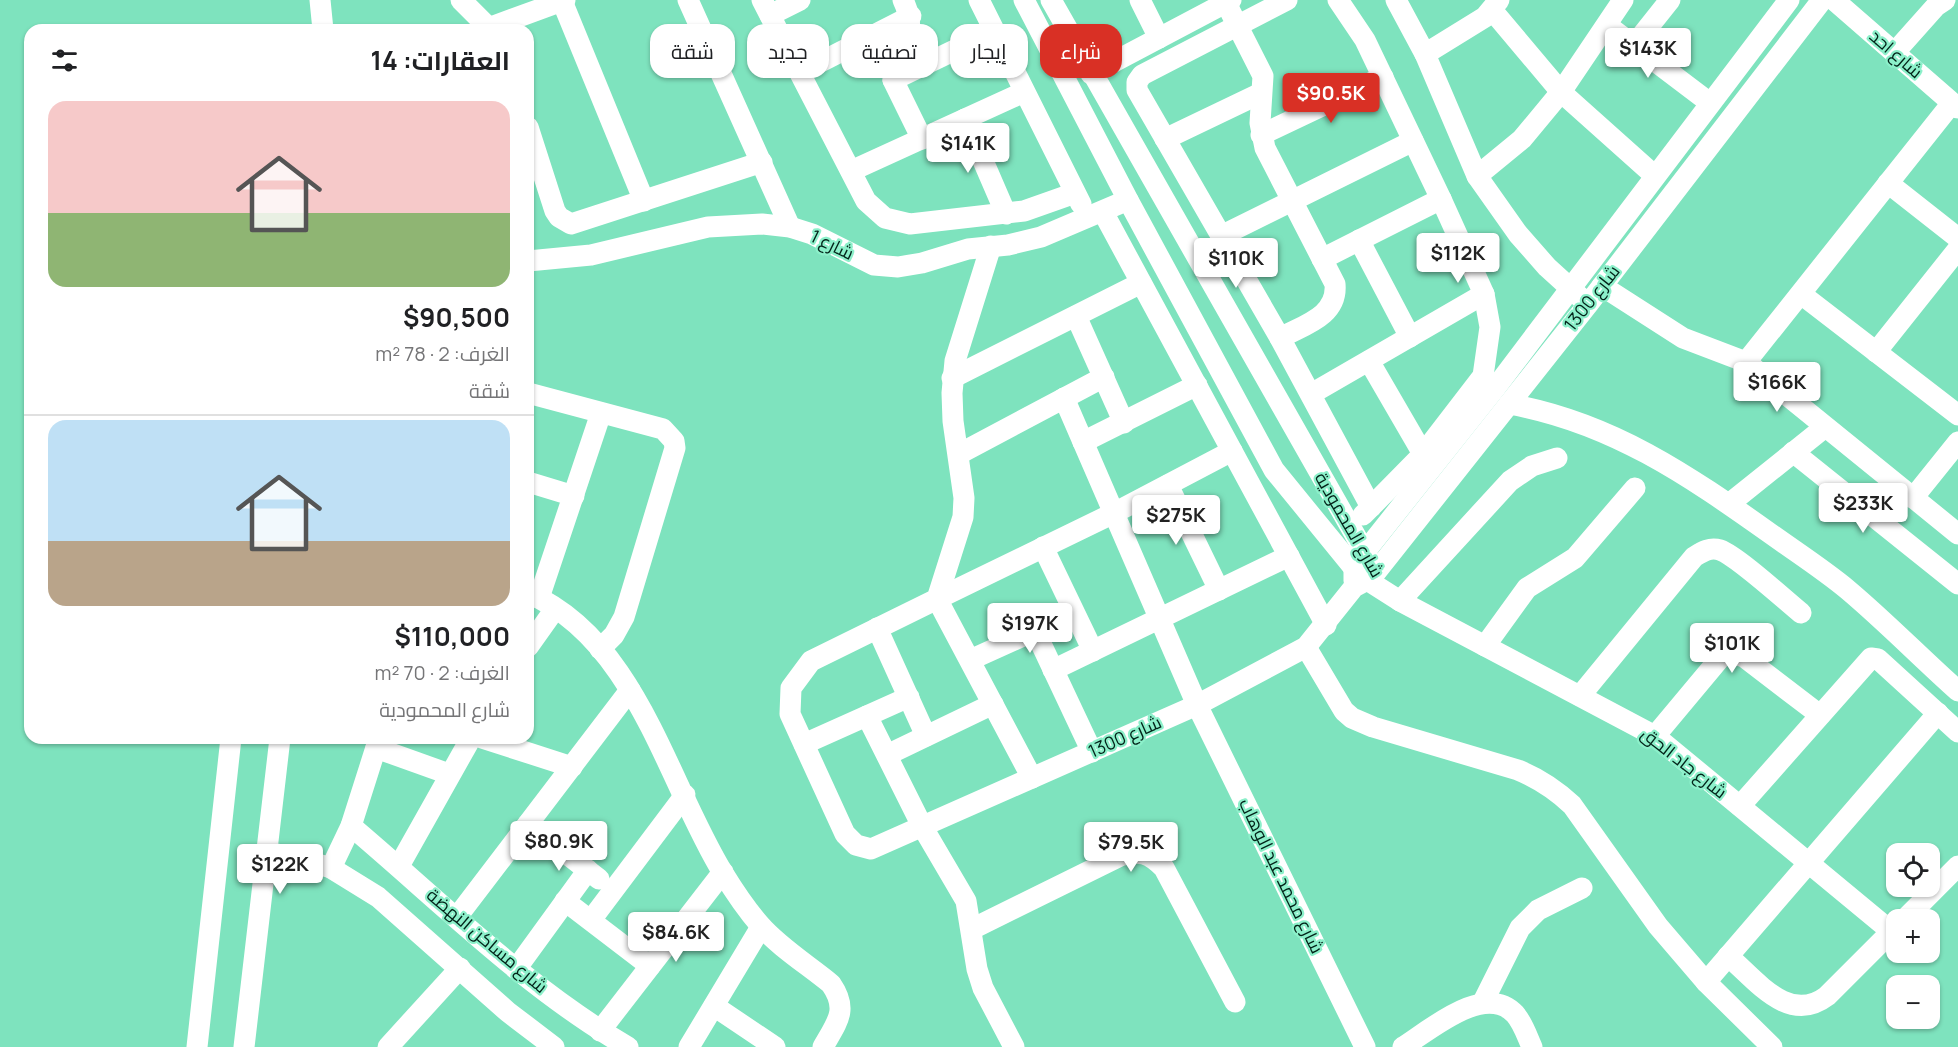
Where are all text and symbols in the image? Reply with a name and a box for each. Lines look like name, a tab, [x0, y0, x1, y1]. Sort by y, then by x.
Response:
chip: شقة	[650, 24, 735, 78]
chip: جديد	[747, 24, 829, 78]
chip: تصفية	[841, 24, 938, 78]
chip: إيجار	[950, 24, 1028, 78]
chip: شراء	[1040, 24, 1122, 78]
street label: شارع احد	[1864, 24, 1928, 84]
pin: $143K	[1606, 28, 1690, 79]
text: $143K	[1619, 34, 1677, 61]
text: العقارات: 14	[371, 42, 510, 78]
icon: filters	[48, 44, 81, 77]
pin: $90.5K	[1282, 73, 1380, 124]
text: $90.5K	[1297, 79, 1365, 106]
pin: $141K	[926, 123, 1010, 174]
text: $141K	[940, 129, 996, 156]
icon: home	[225, 140, 333, 248]
street label: شارع 1	[806, 223, 858, 266]
pin: $112K	[1416, 233, 1500, 284]
pin: $110K	[1194, 238, 1278, 289]
text: $112K	[1431, 239, 1485, 266]
text: $110K	[1208, 244, 1264, 271]
street label: شارع 1300	[1558, 259, 1625, 336]
text: $90,500	[403, 299, 510, 335]
text: الغرف: 2 · 78 m²	[375, 340, 510, 367]
pin: $166K	[1735, 362, 1819, 413]
text: $166K	[1747, 368, 1807, 395]
text: شقة	[469, 377, 510, 404]
icon: home	[225, 459, 333, 567]
street label: شارع المحمودية	[1309, 468, 1390, 582]
pin: $233K	[1821, 483, 1905, 534]
text: $233K	[1833, 489, 1893, 516]
pin: $275K	[1134, 495, 1218, 546]
text: $275K	[1146, 501, 1206, 528]
pin: $197K	[988, 603, 1072, 654]
text: $197K	[1001, 609, 1059, 636]
text: $110,000	[395, 618, 510, 654]
pin: $101K	[1690, 623, 1774, 674]
text: $101K	[1704, 629, 1760, 656]
text: الغرف: 2 · 70 m²	[375, 659, 510, 686]
text: شارع المحمودية	[379, 696, 510, 723]
street label: شارع 1300	[1084, 709, 1165, 764]
street label: شارع جاد الحق	[1636, 721, 1733, 804]
street label: شارع محمد عبد الوهاب	[1233, 794, 1330, 957]
pin: $80.9K	[510, 821, 608, 872]
pin: $79.5K	[1082, 822, 1180, 873]
text: $80.9K	[524, 827, 594, 854]
text: $79.5K	[1098, 828, 1164, 855]
map controls	[1886, 843, 1940, 1029]
button: locate	[1886, 843, 1940, 897]
pin: $122K	[238, 844, 322, 895]
text: $122K	[251, 850, 309, 877]
street label: شارع مساكن النهضة	[421, 883, 553, 999]
button: +	[1886, 909, 1940, 963]
pin: $84.6K	[627, 912, 725, 963]
text: $84.6K	[642, 918, 710, 945]
button: −	[1886, 975, 1940, 1029]

